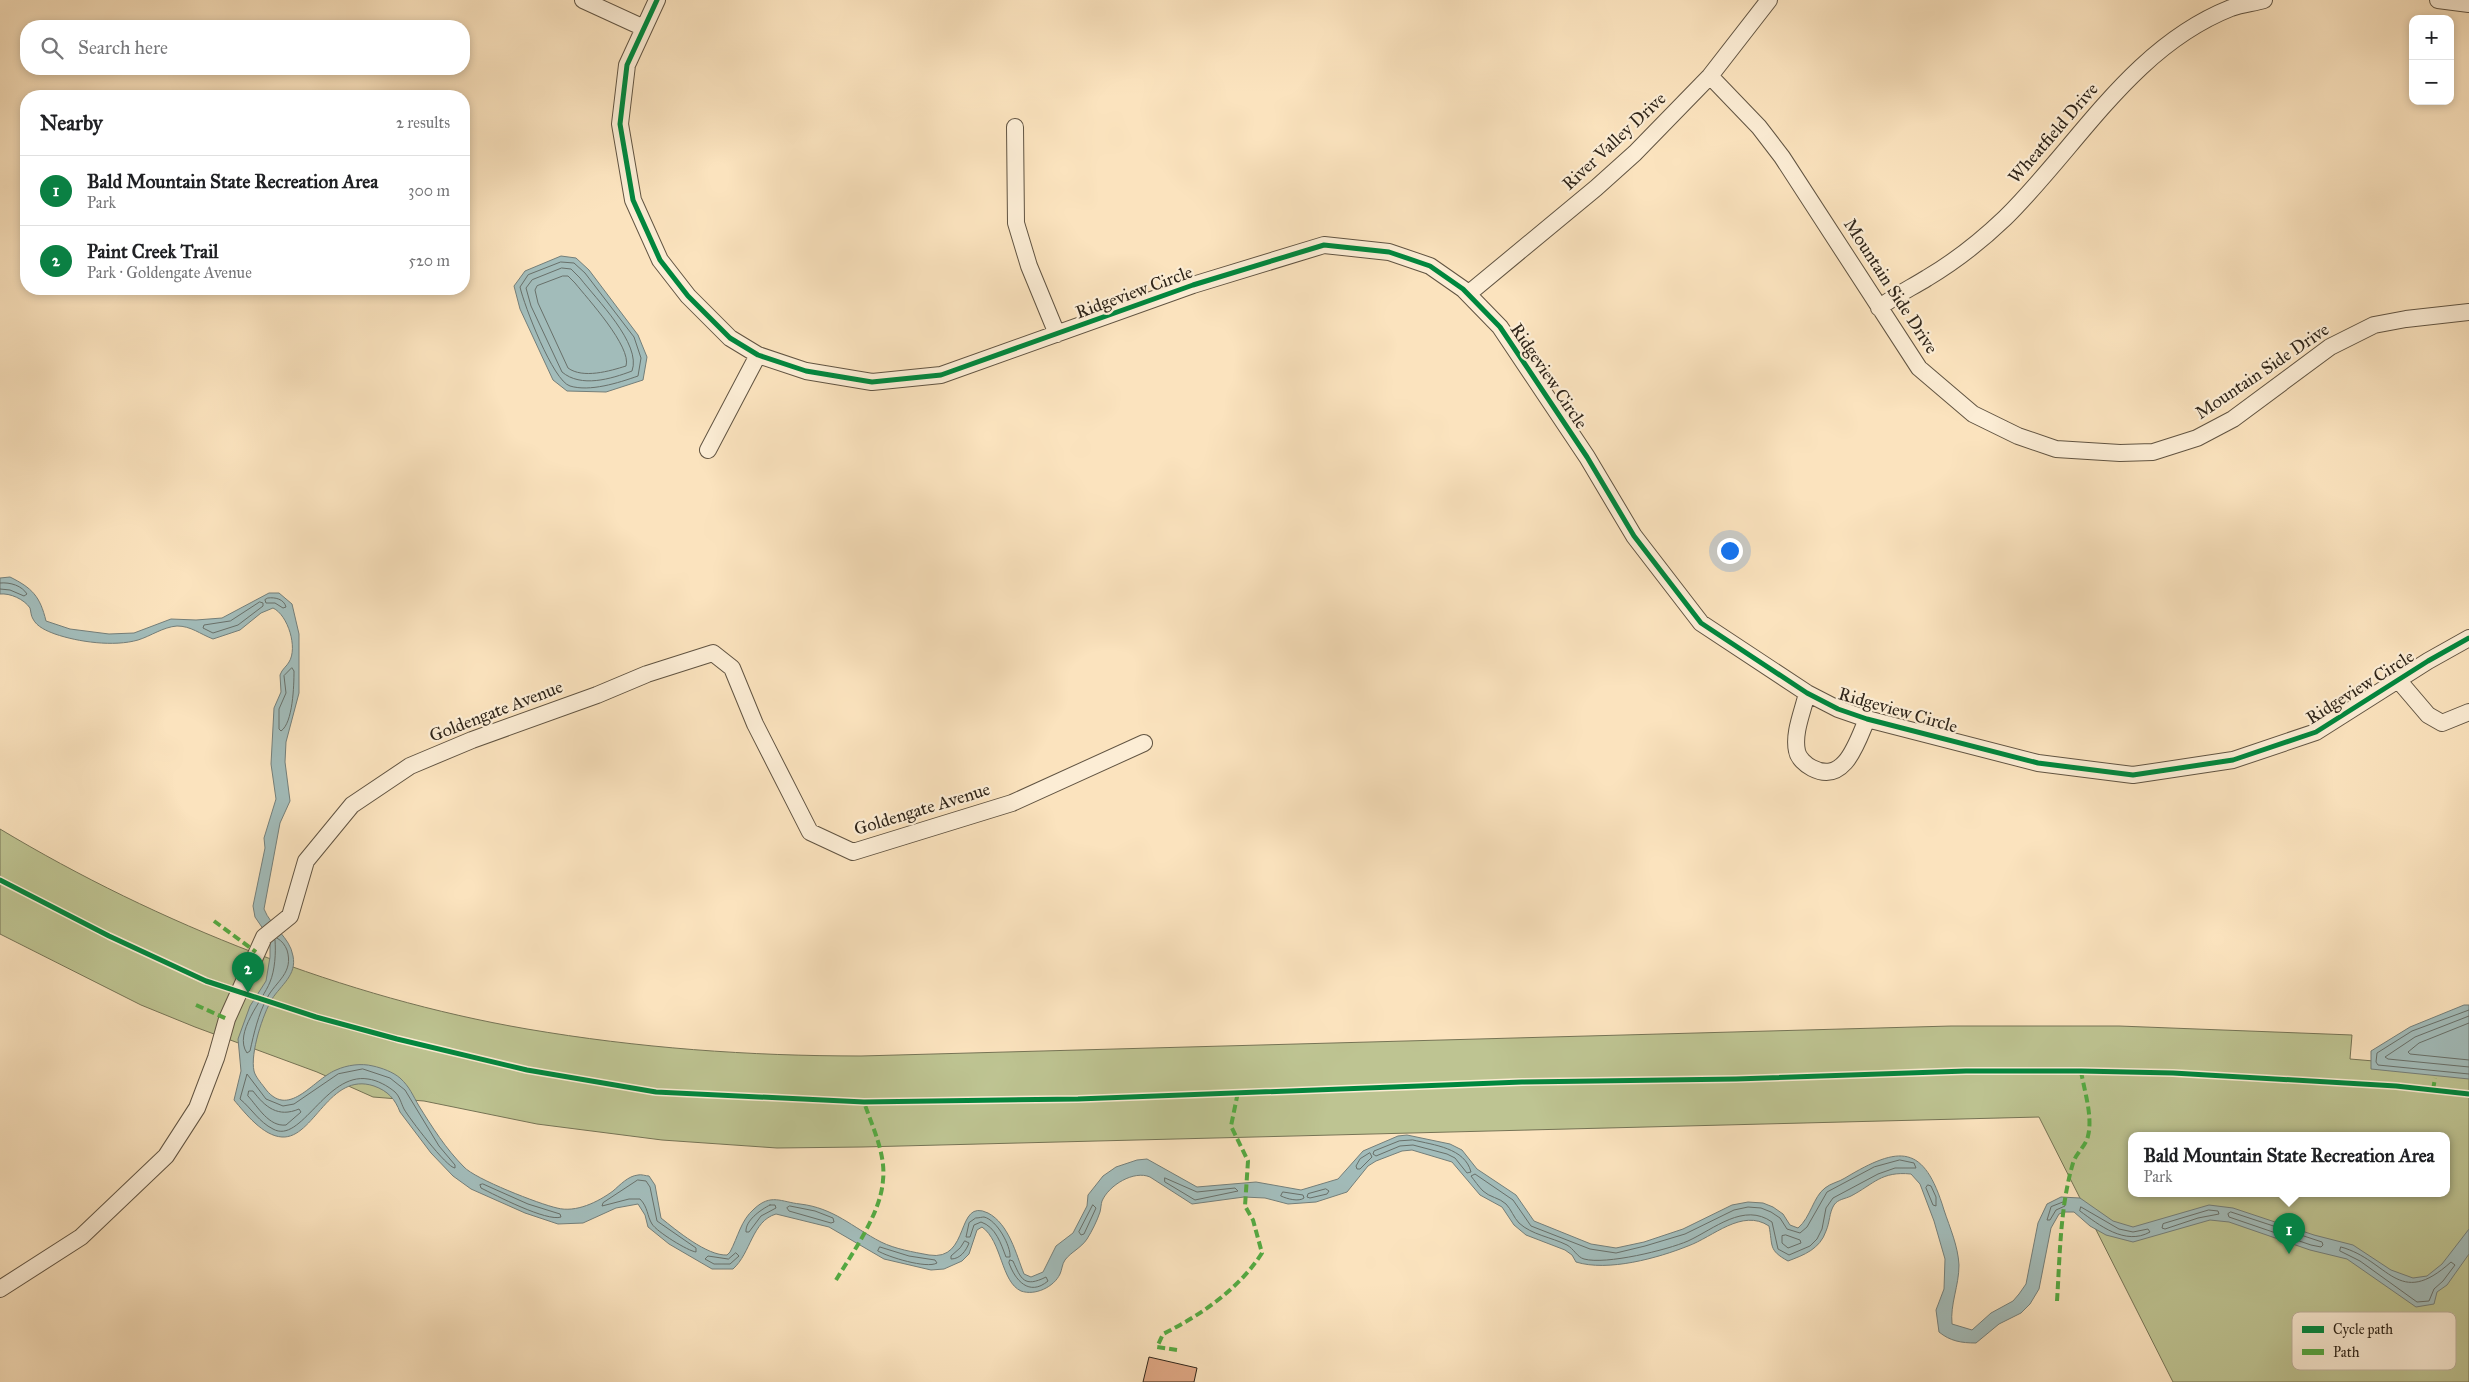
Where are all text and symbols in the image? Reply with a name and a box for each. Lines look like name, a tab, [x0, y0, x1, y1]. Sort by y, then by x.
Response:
map controls	[2409, 15, 2454, 105]
button: +	[2409, 15, 2454, 60]
search box	[20, 20, 470, 75]
icon: search	[38, 34, 66, 62]
text: Search here	[78, 36, 168, 59]
button: −	[2409, 60, 2454, 105]
street label: Wheatfield Drive	[2003, 78, 2103, 188]
street label: River Valley Drive	[1558, 87, 1670, 195]
text: Nearby	[40, 110, 103, 136]
text: 2 results	[396, 113, 450, 132]
text: Bald Mountain State Recreation Area	[87, 170, 378, 193]
text: 1	[53, 181, 59, 200]
text: 300 m	[408, 181, 450, 200]
text: Park	[87, 193, 116, 212]
street label: Mountain Side Drive	[1839, 214, 1943, 358]
text: Paint Creek Trail	[87, 240, 219, 263]
text: 2	[52, 251, 60, 270]
text: 520 m	[408, 251, 450, 270]
street label: Ridgeview Circle	[1072, 261, 1196, 324]
text: Park · Goldengate Avenue	[87, 263, 252, 282]
street label: Mountain Side Drive	[2191, 318, 2333, 424]
street label: Ridgeview Circle	[1505, 319, 1592, 434]
your location	[1717, 538, 1743, 564]
street label: Ridgeview Circle	[2302, 645, 2418, 730]
street label: Goldengate Avenue	[426, 675, 566, 747]
street label: Ridgeview Circle	[1836, 682, 1960, 738]
street label: Goldengate Avenue	[851, 778, 993, 841]
pin: 2	[232, 952, 264, 993]
popup	[2128, 1132, 2450, 1197]
text: Bald Mountain State Recreation Area	[2143, 1144, 2435, 1167]
text: Park	[2143, 1167, 2172, 1186]
pin: 1	[2273, 1213, 2305, 1254]
legend	[2292, 1312, 2456, 1370]
text: Cycle path	[2333, 1321, 2393, 1338]
text: Path	[2333, 1344, 2360, 1361]

